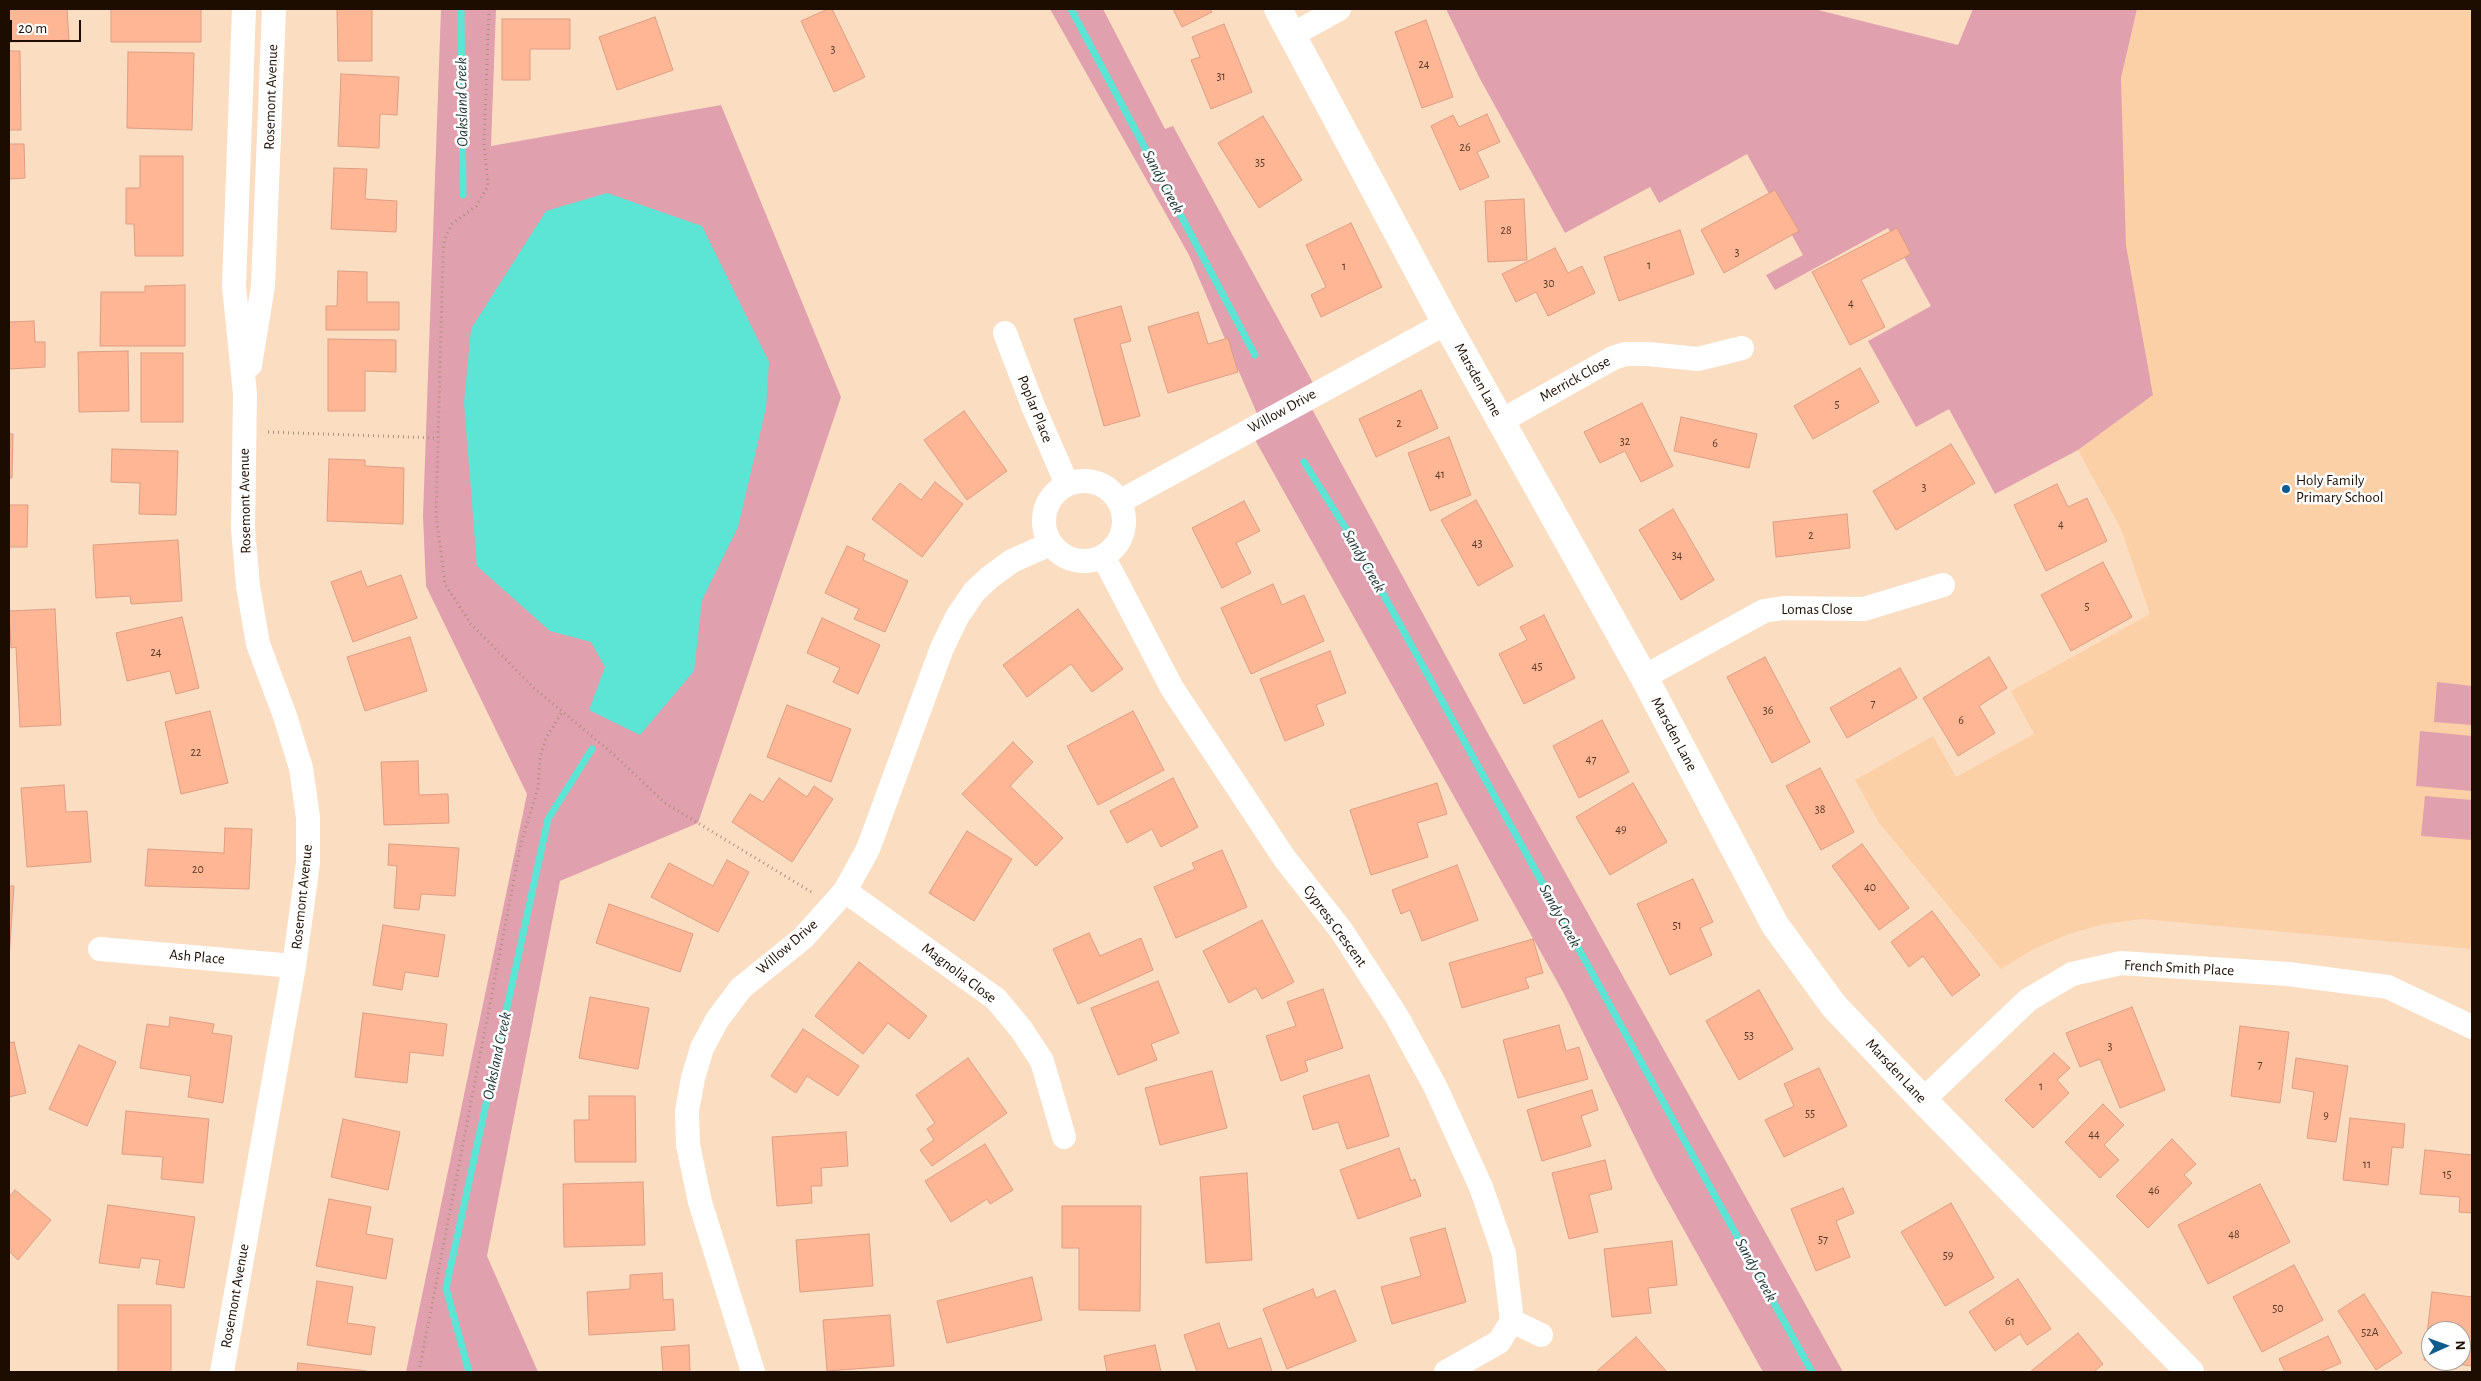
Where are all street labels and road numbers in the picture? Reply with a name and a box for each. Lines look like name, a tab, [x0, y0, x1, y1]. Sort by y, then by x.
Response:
street label: Rosemont Avenue	[260, 44, 282, 150]
street label: Marsden Lane	[1450, 340, 1506, 420]
street label: Merrick Close	[1536, 352, 1614, 406]
street label: Poplar Place	[1013, 373, 1057, 445]
street label: Willow Drive	[1245, 385, 1319, 437]
street label: Rosemont Avenue	[235, 448, 255, 554]
street label: Lomas Close	[1781, 600, 1853, 618]
street label: Marsden Lane	[1647, 694, 1701, 774]
street label: Rosemont Avenue	[288, 844, 316, 950]
street label: Cypress Crescent	[1299, 882, 1371, 970]
street label: Willow Drive	[753, 915, 821, 979]
street label: Magnolia Close	[918, 939, 1000, 1007]
street label: Ash Place	[169, 946, 225, 968]
street label: French Smith Place	[2123, 956, 2235, 980]
street label: Marsden Lane	[1862, 1035, 1930, 1107]
street label: Rosemont Avenue	[217, 1242, 253, 1350]

